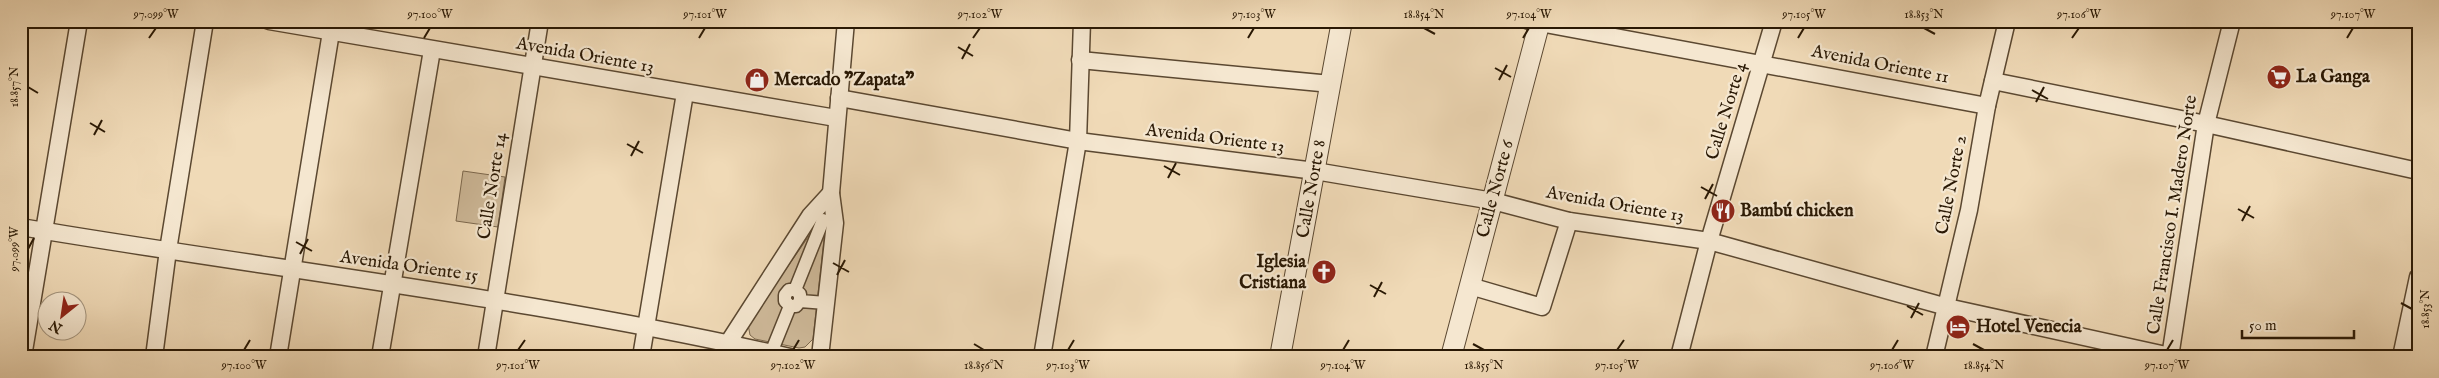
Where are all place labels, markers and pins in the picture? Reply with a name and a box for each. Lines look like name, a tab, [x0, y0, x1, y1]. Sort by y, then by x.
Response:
supermarket icon: La Ganga	[2266, 64, 2292, 90]
place label: La Ganga	[2296, 66, 2371, 89]
shop icon: Mercado "Zapata"	[744, 67, 770, 93]
place label: Mercado "Zapata"	[774, 69, 914, 92]
restaurant icon: Bambú chicken	[1710, 198, 1736, 224]
place label: Bambú chicken	[1740, 200, 1854, 223]
place label: Iglesia Cristiana	[1239, 251, 1307, 295]
church icon: Iglesia Cristiana	[1311, 259, 1337, 285]
hotel icon: Hotel Venecia	[1945, 314, 1971, 340]
place label: Hotel Venecia	[1976, 316, 2083, 339]

